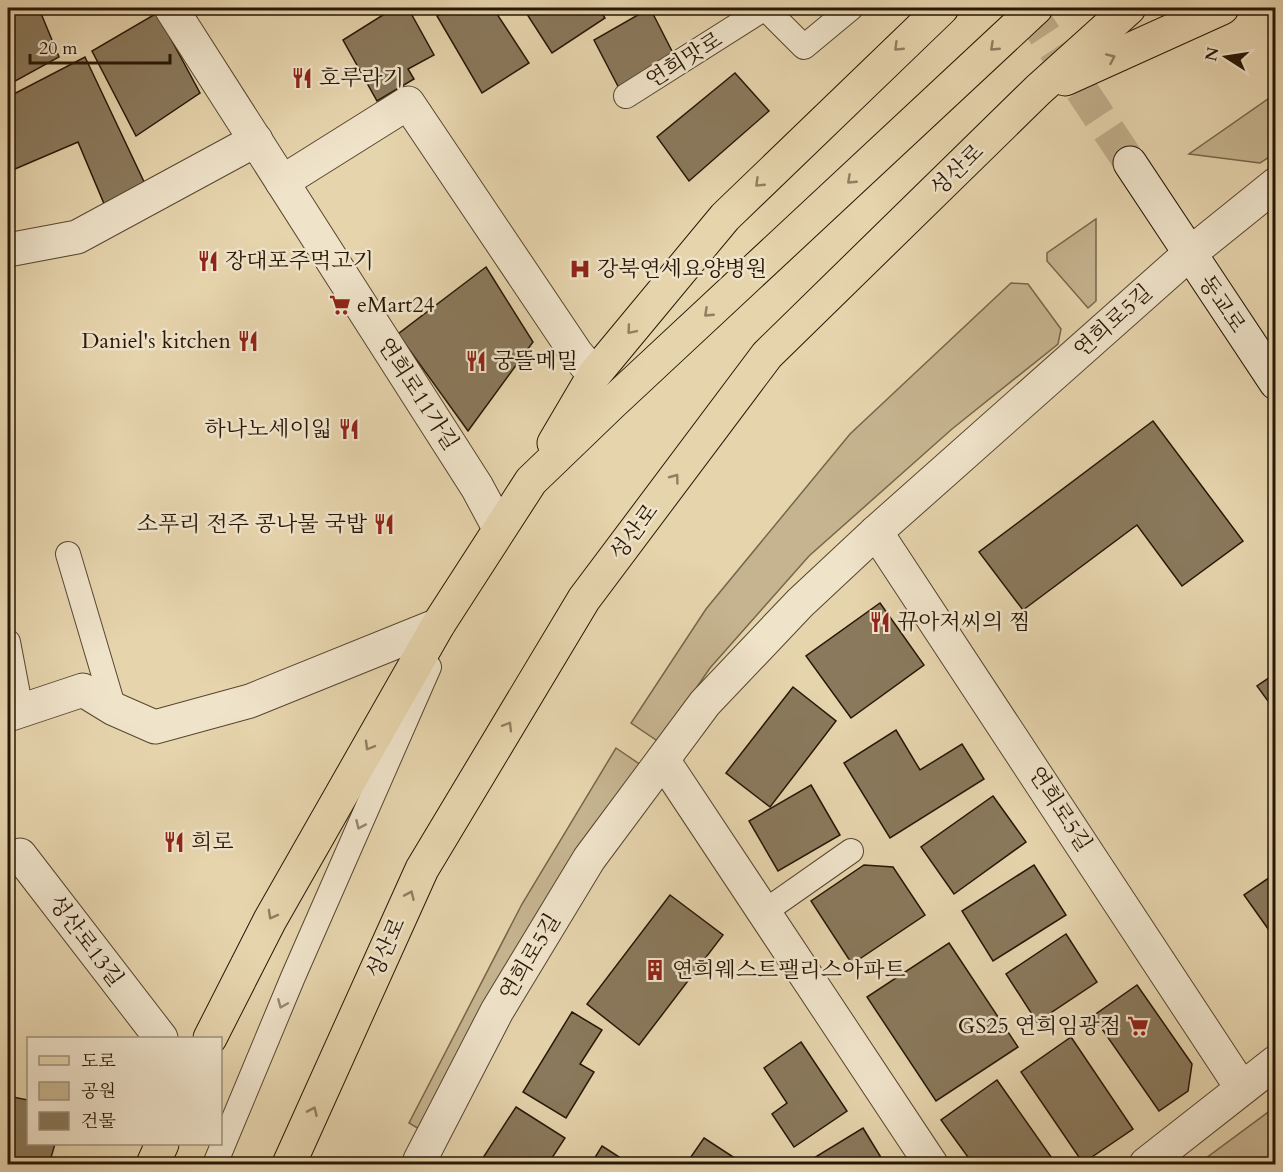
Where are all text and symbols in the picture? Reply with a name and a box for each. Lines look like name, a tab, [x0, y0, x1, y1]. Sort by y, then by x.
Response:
street label: 연희맛로	[640, 25, 728, 95]
scale bar	[30, 27, 170, 65]
north arrow	[1196, 27, 1256, 87]
text: 20 m	[39, 36, 78, 61]
one-way arrow	[895, 40, 905, 51]
one-way arrow	[990, 40, 1000, 51]
text: N	[1200, 45, 1225, 63]
one-way arrow	[1104, 53, 1115, 65]
place label: 호루라기	[319, 63, 404, 93]
restaurant icon: 호루라기	[290, 66, 314, 90]
street label: 성산로	[924, 137, 990, 203]
one-way arrow	[847, 173, 857, 184]
one-way arrow	[756, 176, 767, 187]
place label: 장대포주먹고기	[225, 246, 374, 276]
restaurant icon: 장대포주먹고기	[196, 249, 220, 273]
place label: 강북연세요양병원	[597, 254, 767, 284]
hospital icon: 강북연세요양병원	[568, 257, 592, 281]
street label: 동교로	[1192, 269, 1252, 339]
street label: 연희로5길	[1067, 278, 1159, 364]
place label: eMart24	[357, 290, 435, 320]
supermarket icon: eMart24	[328, 293, 352, 317]
one-way arrow	[704, 306, 715, 317]
one-way arrow	[627, 323, 638, 334]
place label: Daniel's kitchen	[82, 326, 231, 356]
restaurant icon: Daniel's kitchen	[236, 329, 260, 353]
street label: 연희로11가길	[370, 332, 466, 456]
place label: 궁뜰메밀	[493, 346, 578, 376]
restaurant icon: 궁뜰메밀	[464, 349, 488, 373]
place label: 하나노세이읿	[204, 414, 332, 444]
restaurant icon: 하나노세이읿	[337, 417, 361, 441]
one-way arrow	[668, 473, 679, 484]
street label: 성산로	[603, 498, 665, 566]
place label: 소푸리 전주 콩나물 국밥	[137, 509, 368, 539]
restaurant icon: 소푸리 전주 콩나물 국밥	[372, 512, 396, 536]
place label: 뀨아저씨의 찜	[897, 607, 1030, 637]
restaurant icon: 뀨아저씨의 찜	[868, 610, 892, 634]
one-way arrow	[500, 722, 512, 732]
one-way arrow	[365, 740, 376, 750]
street label: 연희로5길	[1021, 760, 1099, 858]
one-way arrow	[355, 819, 367, 830]
place label: 희로	[191, 827, 234, 857]
restaurant icon: 희로	[162, 830, 186, 854]
street label: 성산로13길	[42, 889, 130, 993]
one-way arrow	[403, 891, 415, 902]
street label: 연희로5길	[492, 908, 568, 1006]
one-way arrow	[268, 909, 280, 919]
street label: 성산로	[359, 913, 413, 983]
place label: 연희웨스트팰리스아파트	[672, 955, 906, 985]
building icon: 연희웨스트팰리스아파트	[643, 958, 667, 982]
one-way arrow	[277, 998, 289, 1009]
place label: GS25 연희임광점	[958, 1011, 1121, 1041]
supermarket icon: GS25 연희임광점	[1126, 1014, 1150, 1038]
legend	[27, 1037, 222, 1145]
text: 도로	[81, 1049, 116, 1074]
text: 공원	[81, 1079, 116, 1104]
one-way arrow	[305, 1106, 317, 1117]
text: 건물	[81, 1109, 116, 1134]

